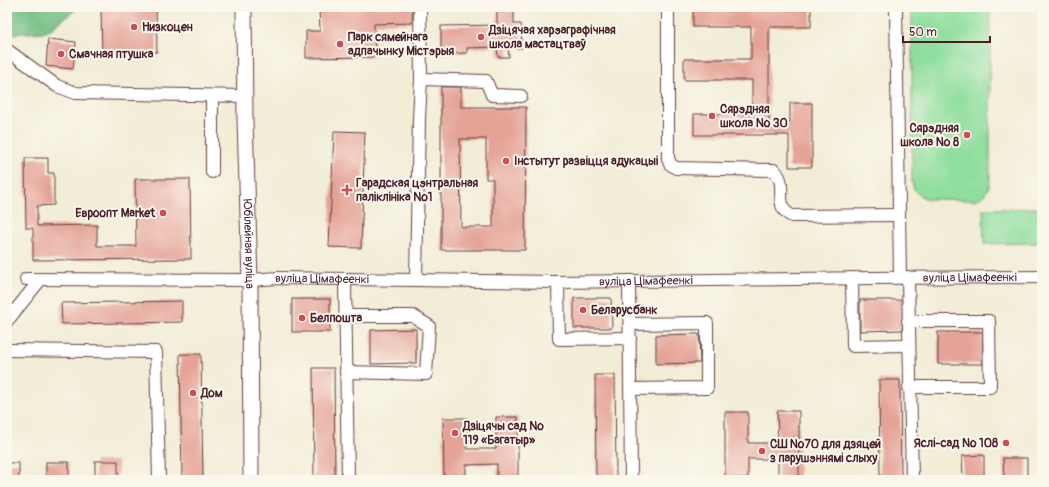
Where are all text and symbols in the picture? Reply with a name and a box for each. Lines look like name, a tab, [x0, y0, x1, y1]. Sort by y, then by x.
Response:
scale bar	[903, 18, 990, 44]
place label: Низкоцен	[142, 20, 193, 35]
marker: Низкоцен	[129, 22, 139, 32]
place label: Дзіцячая харэаграфічная школа мастацтваў	[488, 23, 616, 52]
text: 50 m	[909, 25, 937, 40]
place label: Парк сямейнага адпачынку Містэрыя	[348, 30, 455, 59]
marker: Дзіцячая харэаграфічная школа мастацтваў	[476, 32, 486, 42]
marker: Парк сямейнага адпачынку Містэрыя	[335, 39, 345, 49]
place label: Смачная птушка	[69, 47, 154, 62]
marker: Смачная птушка	[56, 49, 66, 59]
place label: Сярэдняя школа № 30	[720, 102, 788, 131]
marker: Сярэдняя школа № 30	[707, 111, 717, 121]
place label: Сярэдняя школа № 8	[900, 121, 959, 150]
marker: Сярэдняя школа № 8	[962, 130, 972, 140]
place label: Інстытут развіцця адукацыі	[514, 154, 658, 169]
marker: Інстытут развіцця адукацыі	[501, 156, 511, 166]
place label: Гарадская цэнтральная паліклініка №1	[356, 176, 478, 205]
marker: Гарадская цэнтральная паліклініка №1	[341, 184, 353, 196]
street label: Юбілейная вуліца	[240, 199, 258, 289]
place label: Евроопт Market	[75, 206, 156, 221]
marker: Евроопт Market	[158, 208, 168, 218]
street label: вуліца Цімафеенкі	[274, 270, 369, 287]
street label: вуліца Цімафеенкі	[923, 270, 1017, 285]
street label: вуліца Цімафеенкі	[599, 273, 693, 289]
place label: Беларусбанк	[591, 303, 658, 318]
marker: Беларусбанк	[578, 305, 588, 315]
place label: Белпошта	[310, 311, 362, 326]
marker: Белпошта	[297, 313, 307, 323]
place label: Дом	[200, 386, 223, 401]
marker: Дом	[188, 388, 198, 398]
place label: Дзіцячы сад № 119 «Багатыр»	[462, 419, 544, 448]
marker: Дзіцячы сад № 119 «Багатыр»	[450, 428, 460, 438]
place label: Яслі-сад № 108	[914, 436, 998, 451]
place label: СШ №70 для дзяцей з парушэннямі слыху	[770, 437, 881, 466]
marker: Яслі-сад № 108	[1001, 438, 1011, 448]
marker: СШ №70 для дзяцей з парушэннямі слыху	[757, 446, 767, 456]

